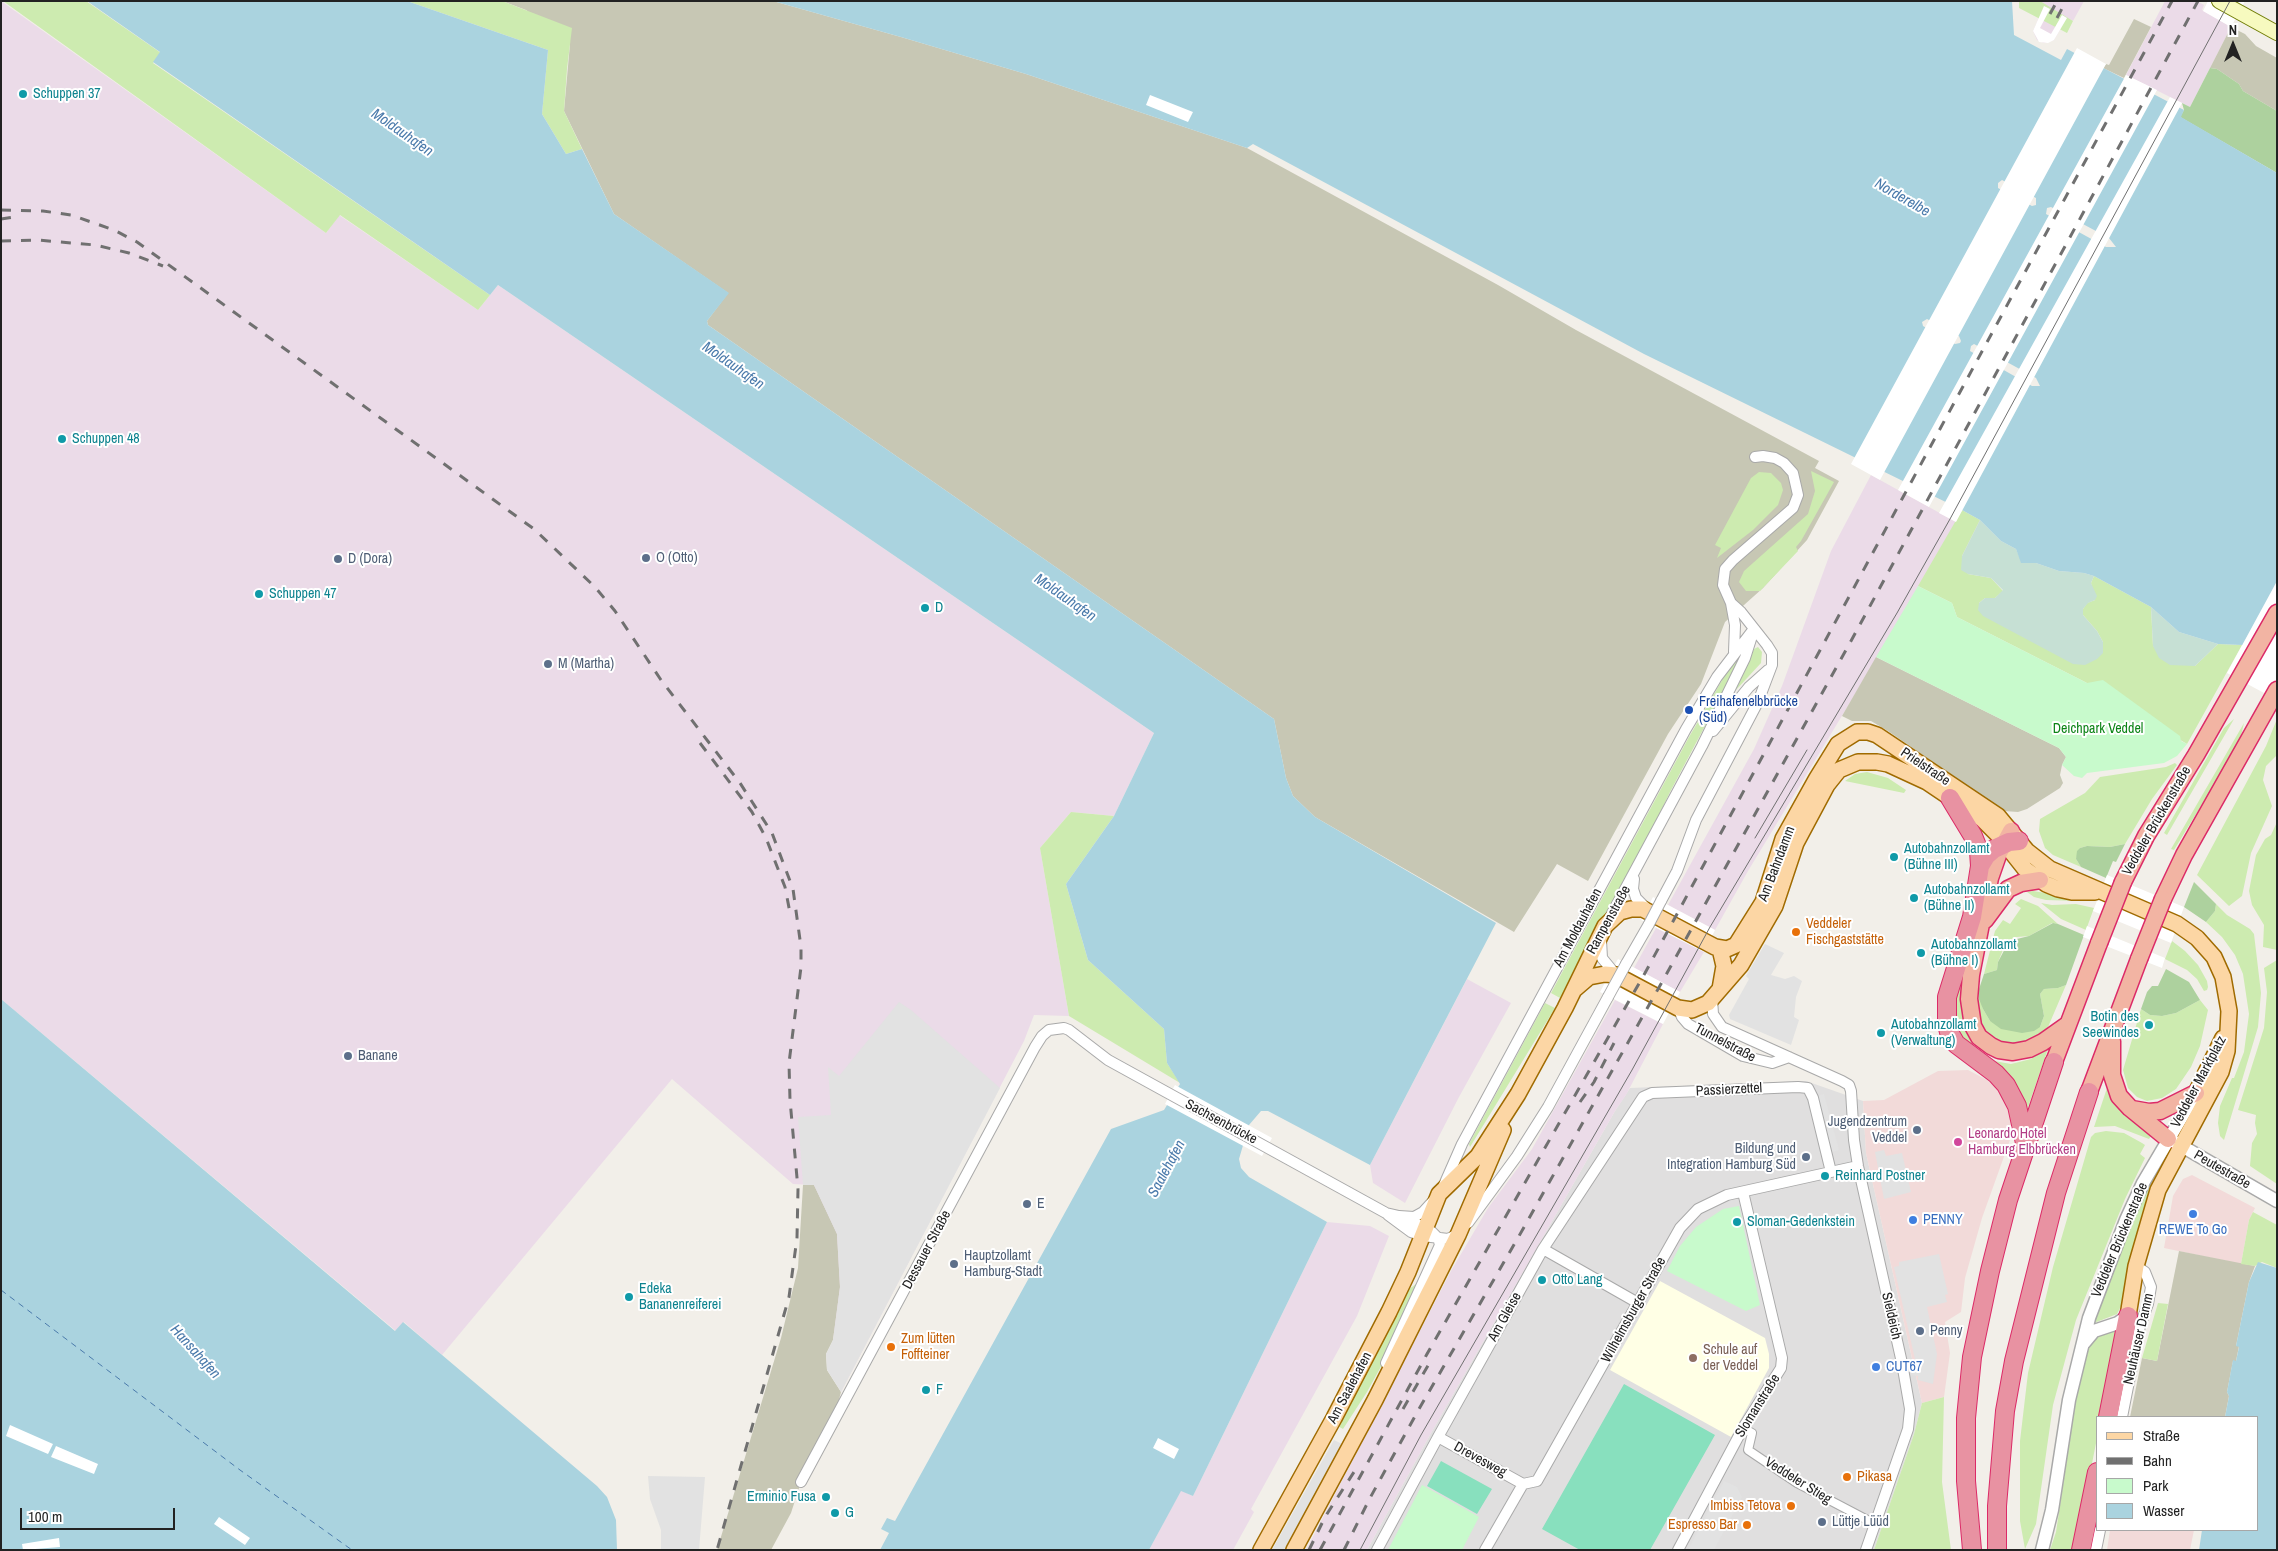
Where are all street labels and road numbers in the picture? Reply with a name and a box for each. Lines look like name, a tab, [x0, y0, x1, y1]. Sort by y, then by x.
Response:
street label: Prielstraße	[1897, 744, 1953, 790]
street label: Veddeler Brückenstraße	[2119, 763, 2195, 879]
street label: Am Bahndamm	[1755, 824, 1799, 904]
street label: Rampenstraße	[1583, 883, 1635, 957]
street label: Am Moldauhafen	[1550, 886, 1606, 970]
street label: Tunnelstraße	[1692, 1020, 1758, 1066]
street label: Veddeler Marktplatz	[2168, 1033, 2230, 1131]
street label: Passierzettel	[1695, 1080, 1763, 1100]
street label: Sachsenbrücke	[1182, 1096, 1260, 1148]
street label: Peutestraße	[2191, 1147, 2253, 1193]
street label: Veddeler Brückenstraße	[2088, 1180, 2152, 1300]
street label: Dessauer Straße	[899, 1208, 955, 1292]
street label: Wilhelmsburger Straße	[1598, 1254, 1670, 1366]
street label: Am Gleise	[1485, 1289, 1525, 1345]
street label: Sieldeich	[1877, 1291, 1905, 1341]
street label: Neuhäuser Damm	[2120, 1292, 2158, 1386]
street label: Am Saalehafen	[1324, 1349, 1376, 1427]
street label: Slomanstraße	[1732, 1371, 1784, 1441]
street label: Drevesweg	[1451, 1439, 1509, 1481]
street label: Veddeler Stieg	[1762, 1454, 1834, 1508]

